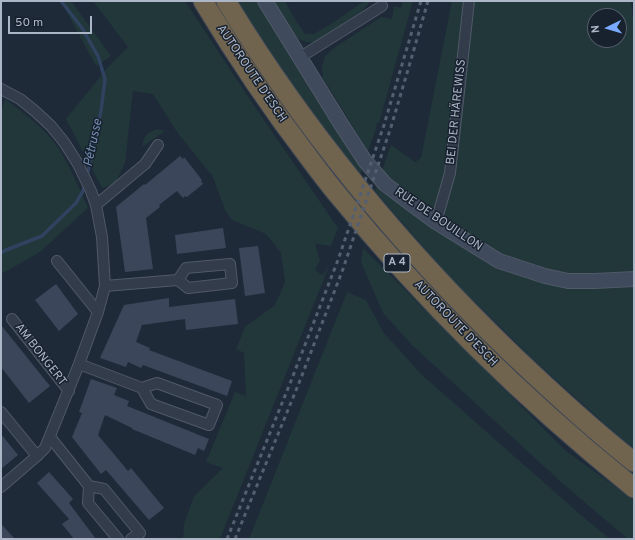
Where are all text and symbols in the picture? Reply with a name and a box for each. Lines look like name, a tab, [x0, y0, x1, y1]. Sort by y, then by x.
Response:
scale bar	[10, 8, 94, 34]
north arrow	[587, 8, 627, 48]
text: 50 m	[15, 15, 43, 31]
street label: AUTOROUTE D'ESCH	[213, 23, 289, 125]
text: N	[589, 24, 603, 34]
street label: BEI DER HÄREWISS	[444, 59, 470, 165]
water label: Pétrusse	[81, 118, 107, 168]
street label: RUE DE BOUILLON	[391, 185, 485, 255]
road number: A 4	[384, 254, 410, 272]
street label: AUTOROUTE D'ESCH	[410, 278, 500, 370]
street label: AM BONGERT	[11, 321, 69, 389]

